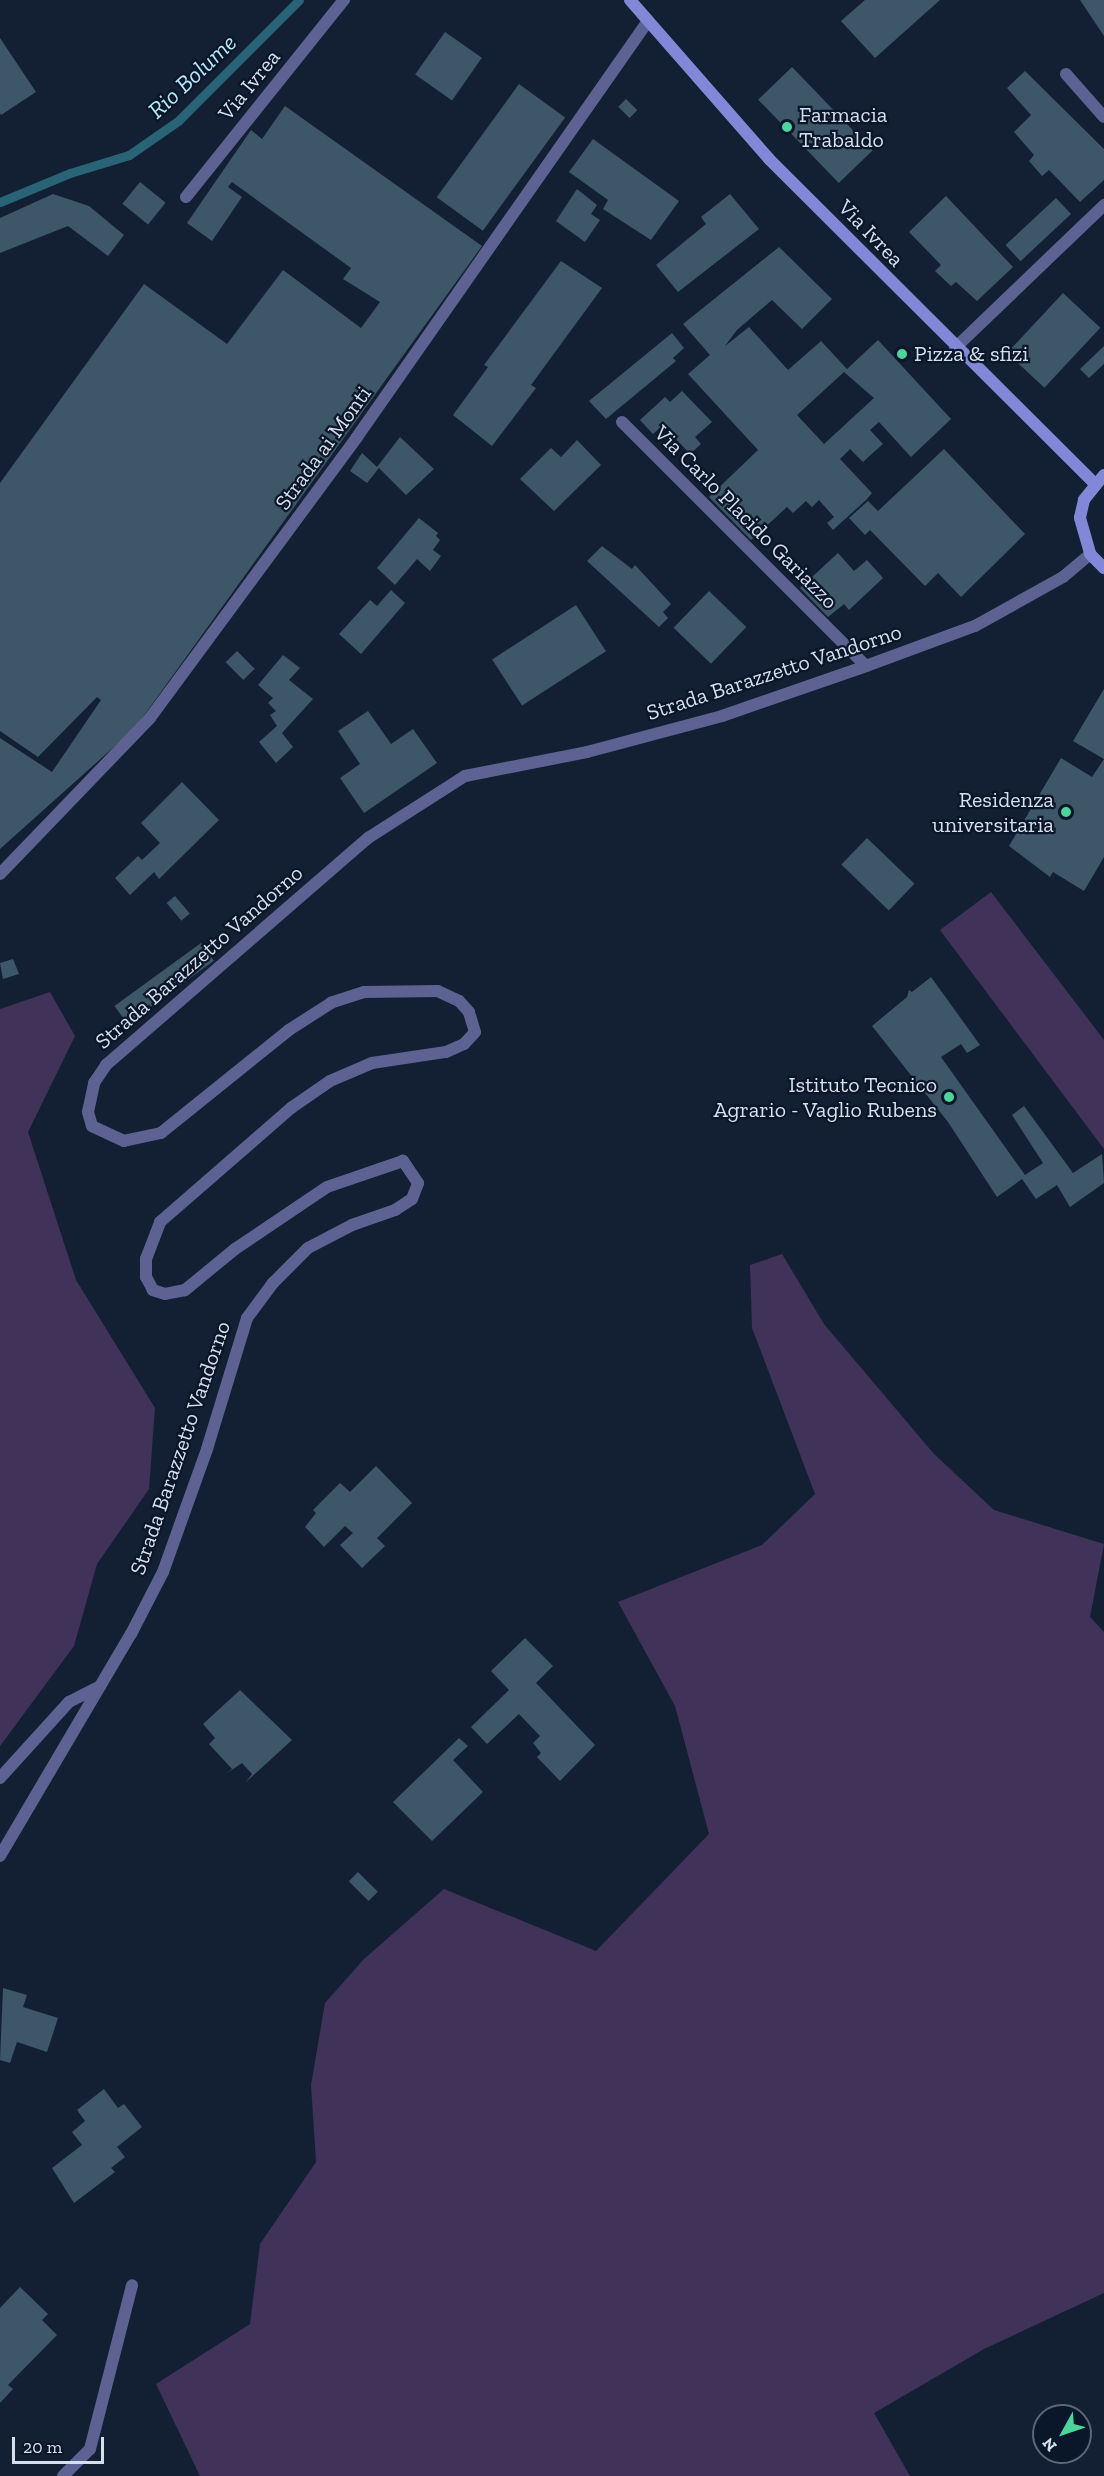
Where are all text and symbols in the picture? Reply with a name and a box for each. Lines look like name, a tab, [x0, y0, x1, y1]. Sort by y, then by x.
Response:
water label: Rio Bolume	[142, 28, 242, 124]
street label: Via Ivrea	[213, 44, 285, 126]
place label: Farmacia Trabaldo	[799, 101, 887, 152]
marker: Farmacia Trabaldo	[780, 120, 794, 134]
street label: Via Ivrea	[833, 194, 909, 272]
place label: Pizza & sfizi	[914, 341, 1028, 367]
marker: Pizza & sfizi	[895, 347, 909, 361]
street label: Strada ai Monti	[269, 381, 377, 515]
street label: Via Carlo Placido Gariazzo	[649, 420, 843, 614]
street label: Strada Barazzetto Vandorno	[643, 618, 905, 726]
place label: Residenza universitaria	[932, 786, 1054, 837]
marker: Residenza universitaria	[1059, 805, 1073, 819]
street label: Strada Barazzetto Vandorno	[90, 859, 308, 1055]
place label: Istituto Tecnico Agrario - Vaglio Rubens	[713, 1071, 937, 1122]
marker: Istituto Tecnico Agrario - Vaglio Rubens	[942, 1090, 956, 1104]
street label: Strada Barazzetto Vandorno	[124, 1317, 236, 1579]
north arrow	[1032, 2404, 1092, 2464]
scale bar	[15, 2425, 106, 2463]
text: N	[1038, 2434, 1061, 2455]
text: 20 m	[23, 2436, 62, 2458]

